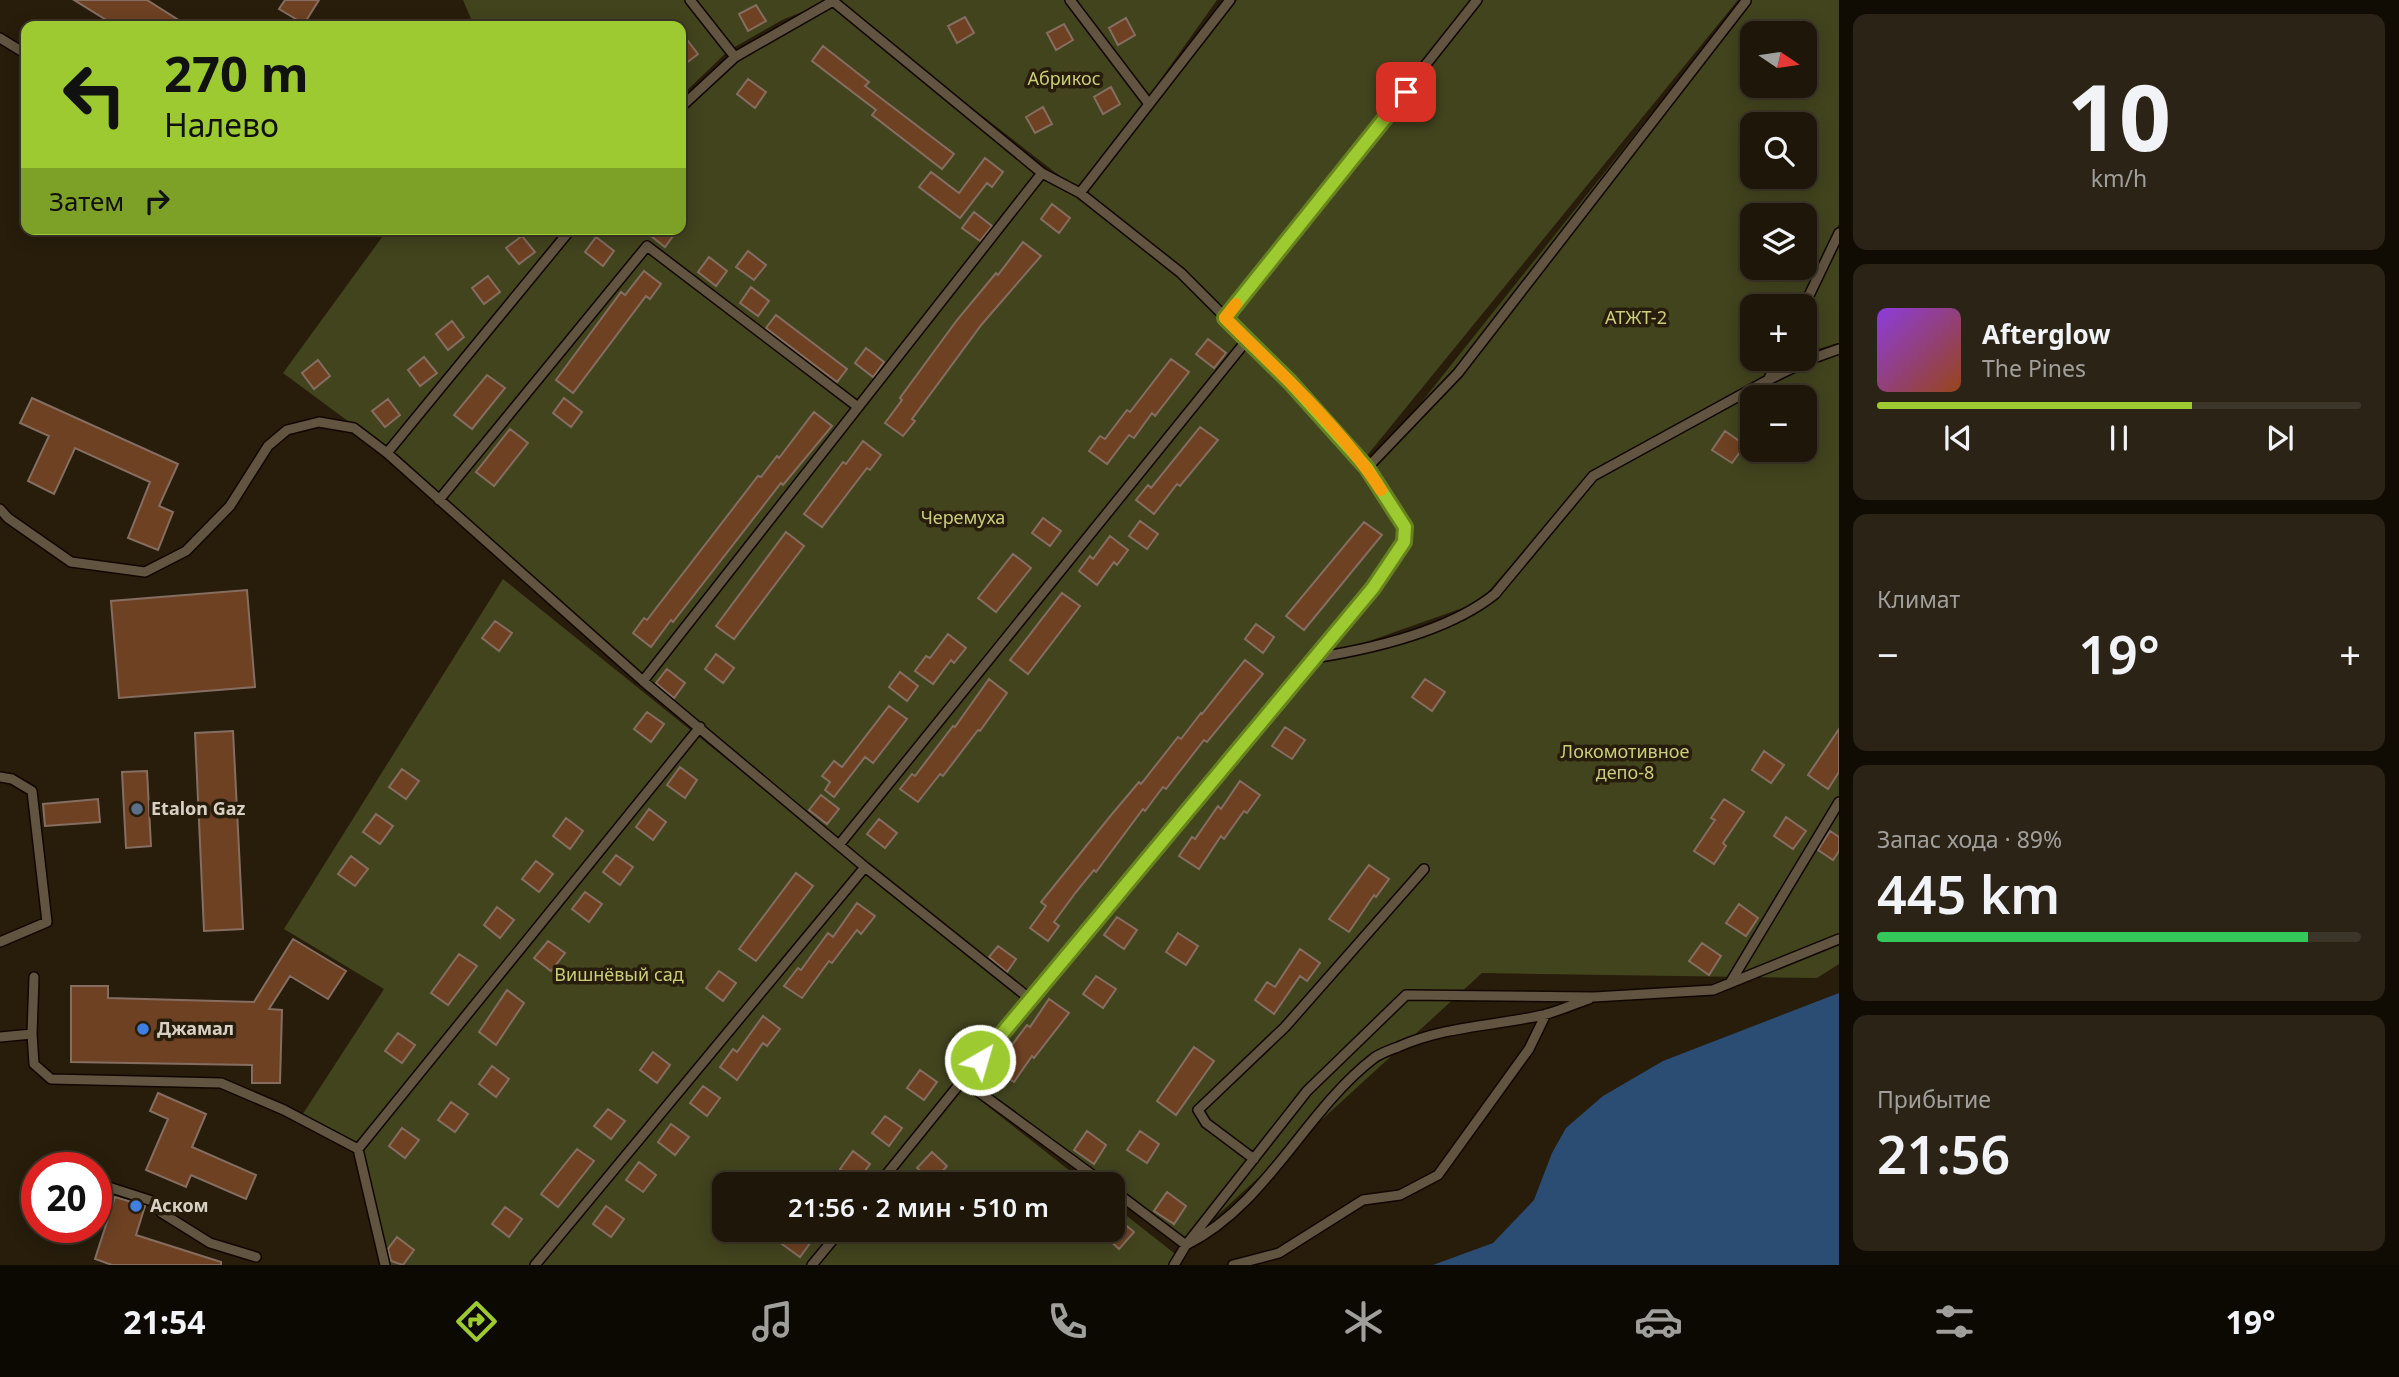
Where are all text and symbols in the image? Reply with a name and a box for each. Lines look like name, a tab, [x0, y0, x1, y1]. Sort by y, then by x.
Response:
north arrow	[1740, 21, 1816, 98]
map controls	[1740, 21, 1817, 462]
text: 270 m	[164, 40, 309, 106]
icon: left	[49, 49, 140, 140]
text: 10	[2067, 54, 2171, 178]
pin	[1376, 62, 1436, 122]
park label: Абрикос	[1027, 66, 1101, 90]
icon: arrive	[1387, 73, 1425, 111]
text: Налево	[164, 103, 279, 146]
button: search	[1740, 112, 1817, 189]
text: km/h	[2091, 162, 2147, 194]
icon: right	[138, 182, 176, 220]
text: Затем	[49, 183, 124, 219]
button: layers	[1740, 203, 1817, 280]
button: +	[1740, 294, 1817, 371]
park label: АТЖТ-2	[1605, 305, 1667, 329]
text: Afterglow	[1982, 316, 2110, 352]
text: The Pines	[1982, 352, 2086, 384]
button: −	[1740, 385, 1817, 462]
icon: previous	[1939, 419, 1977, 457]
icon: pause	[2100, 419, 2138, 457]
icon: next	[2261, 419, 2299, 457]
park label: Черемуха	[921, 505, 1005, 529]
text: Климат	[1877, 583, 1960, 615]
text: 19°	[2078, 618, 2160, 689]
text: −	[1877, 628, 1899, 680]
text: +	[2339, 628, 2361, 680]
park label: Локомотивное депо-8	[1561, 739, 1690, 784]
place label: Etalon Gaz	[151, 796, 245, 820]
marker: Etalon Gaz	[129, 801, 145, 817]
text: Запас хода · 89%	[1877, 823, 2062, 855]
text: 445 km	[1877, 858, 2060, 929]
park label: Вишнёвый сад	[554, 962, 684, 986]
place label: Джамал	[157, 1016, 234, 1040]
marker: Джамал	[135, 1021, 151, 1037]
position arrow	[943, 1023, 1017, 1097]
text: Прибытие	[1877, 1083, 1991, 1115]
text: 21:56	[1877, 1118, 2010, 1189]
speed limit sign: 20	[21, 1152, 112, 1243]
text: 21:56 · 2 мин · 510 m	[788, 1189, 1049, 1225]
place label: Аском	[150, 1193, 209, 1217]
marker: Аском	[128, 1198, 144, 1214]
icon: directions	[452, 1297, 501, 1346]
icon: music	[748, 1297, 797, 1346]
icon: phone	[1043, 1297, 1092, 1346]
icon: climate	[1339, 1297, 1388, 1346]
icon: car	[1634, 1297, 1683, 1346]
icon: filters	[1930, 1297, 1979, 1346]
text: 21:54	[123, 1300, 206, 1343]
text: 19°	[2225, 1300, 2276, 1343]

